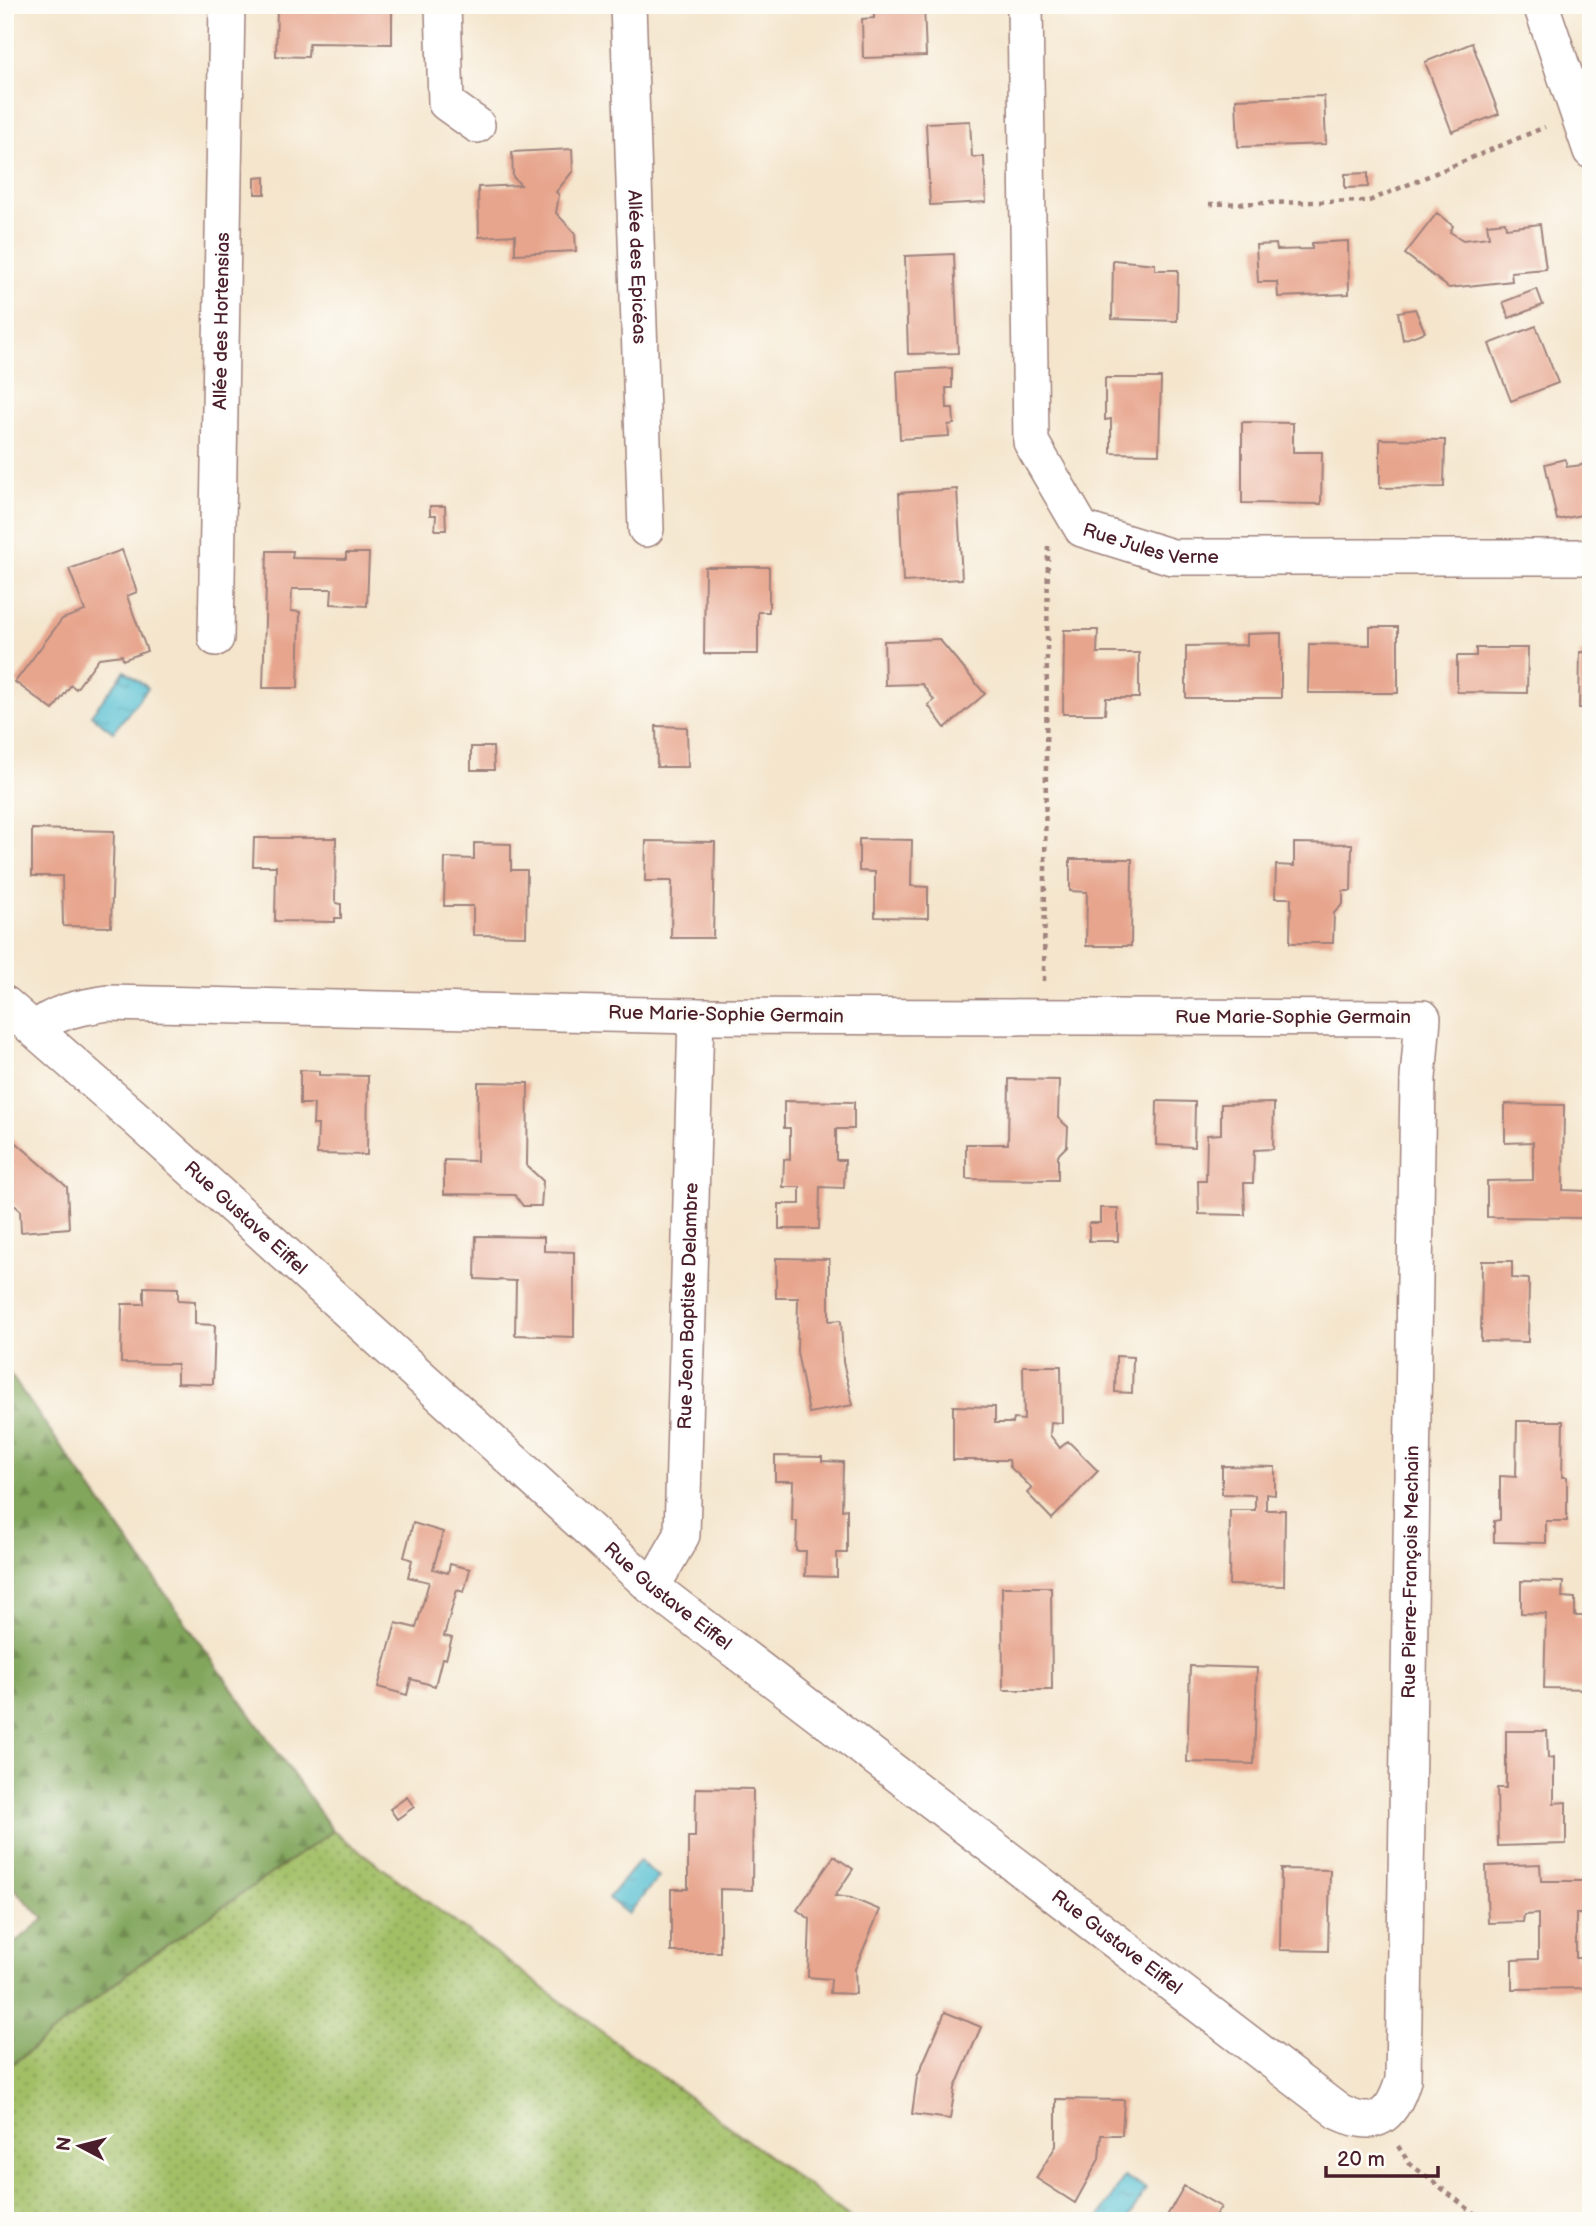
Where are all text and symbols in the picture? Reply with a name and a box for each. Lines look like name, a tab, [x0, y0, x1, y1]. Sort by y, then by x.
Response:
street label: Allée des Epicéas	[623, 189, 651, 344]
street label: Allée des Hortensias	[208, 232, 235, 410]
street label: Rue Jules Verne	[1080, 518, 1219, 569]
street label: Rue Marie-Sophie Germain	[608, 1001, 844, 1029]
street label: Rue Marie-Sophie Germain	[1175, 1006, 1411, 1029]
street label: Rue Gustave Eiffel	[179, 1156, 312, 1280]
street label: Rue Jean Baptiste Delambre	[673, 1182, 703, 1430]
street label: Rue Pierre-François Mechain	[1397, 1445, 1424, 1699]
street label: Rue Gustave Eiffel	[599, 1537, 736, 1655]
street label: Rue Gustave Eiffel	[1047, 1885, 1187, 1999]
north arrow	[46, 2110, 116, 2180]
scale bar	[1326, 2135, 1438, 2179]
text: N	[52, 2136, 77, 2153]
text: 20 m	[1337, 2147, 1385, 2172]

